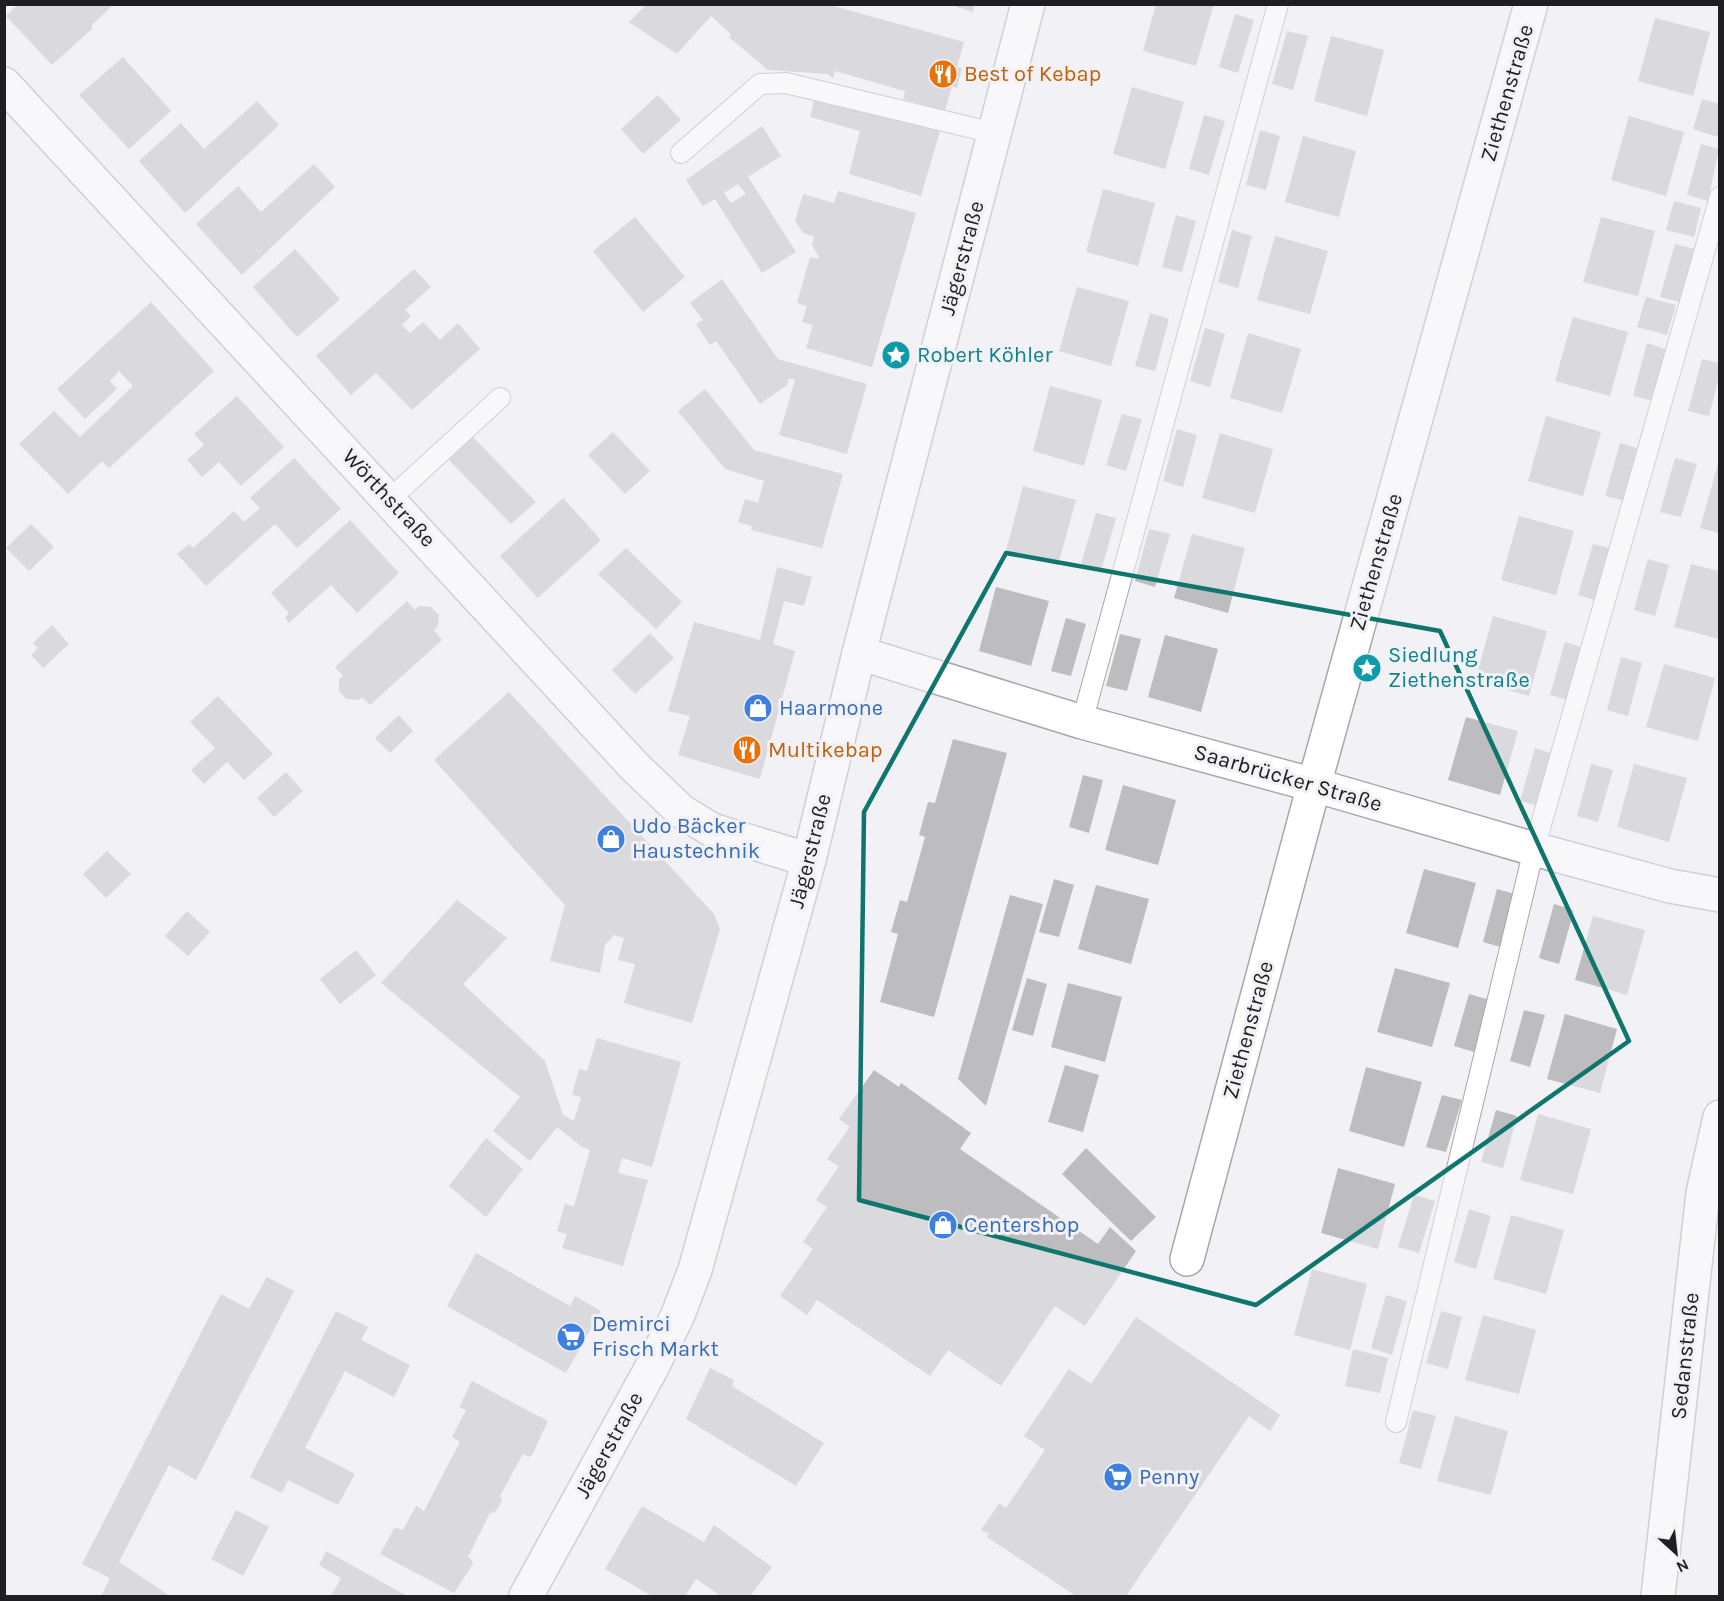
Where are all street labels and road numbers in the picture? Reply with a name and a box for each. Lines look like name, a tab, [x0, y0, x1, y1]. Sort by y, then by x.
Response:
street label: Ziethenstraße	[1475, 21, 1539, 165]
street label: Jägerstraße	[934, 198, 990, 318]
street label: Wörthstraße	[337, 443, 441, 553]
street label: Ziethenstraße	[1344, 490, 1408, 634]
street label: Saarbrücker Straße	[1191, 739, 1385, 817]
street label: Jägerstraße	[783, 791, 837, 911]
street label: Ziethenstraße	[1217, 958, 1279, 1102]
street label: Sedanstraße	[1665, 1291, 1705, 1421]
street label: Jägerstraße	[569, 1387, 649, 1503]

